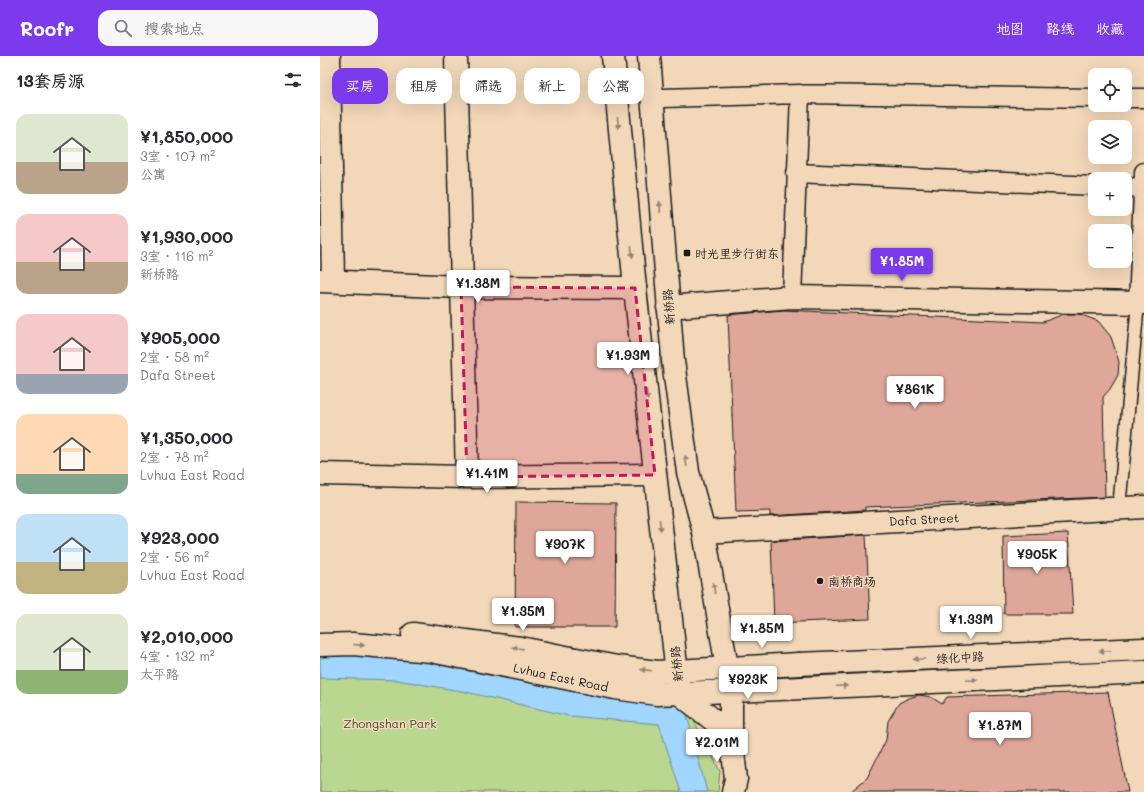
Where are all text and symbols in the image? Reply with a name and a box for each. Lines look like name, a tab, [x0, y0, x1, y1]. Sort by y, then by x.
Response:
search box	[98, 10, 378, 46]
text: Roofr	[20, 16, 74, 41]
icon: search	[112, 17, 134, 39]
text: 搜索地点	[144, 18, 204, 38]
text: 地图	[996, 19, 1024, 38]
text: 路线	[1046, 19, 1074, 38]
text: 收藏	[1096, 19, 1124, 38]
chip: 买房	[332, 68, 388, 104]
chip: 租房	[396, 68, 452, 104]
chip: 筛选	[460, 68, 516, 104]
chip: 新上	[524, 68, 580, 104]
chip: 公寓	[588, 68, 644, 104]
map controls	[1088, 68, 1132, 268]
button: locate	[1088, 68, 1132, 112]
text: 13套房源	[16, 69, 85, 91]
icon: filters	[282, 69, 304, 91]
one-way arrow	[615, 117, 622, 129]
button: layers	[1088, 120, 1132, 164]
text: ¥1,850,000	[140, 125, 233, 147]
icon: home	[48, 130, 96, 178]
text: 3室 · 107 m²	[140, 147, 215, 164]
text: 公寓	[140, 165, 166, 182]
button: +	[1088, 172, 1132, 216]
one-way arrow	[657, 201, 664, 213]
button: −	[1088, 224, 1132, 268]
text: ¥1,930,000	[140, 225, 233, 247]
icon: home	[48, 230, 96, 278]
place label: 时光里步行街东	[695, 245, 779, 261]
one-way arrow	[628, 246, 635, 258]
text: 3室 · 116 m²	[140, 247, 214, 264]
marker: 时光里步行街东	[682, 248, 692, 258]
pin: ¥1.85M	[869, 248, 935, 282]
text: ¥1.85M	[880, 252, 924, 269]
text: 新桥路	[140, 265, 179, 282]
pin: ¥1.38M	[445, 270, 511, 304]
text: ¥1.38M	[456, 274, 500, 291]
street label: 新桥路	[658, 288, 678, 326]
text: ¥905,000	[140, 326, 220, 348]
icon: home	[48, 330, 96, 378]
pin: ¥1.93M	[595, 342, 661, 376]
text: ¥1.93M	[606, 346, 650, 363]
text: 2室 · 58 m²	[140, 348, 209, 365]
text: Dafa Street	[140, 366, 216, 383]
pin: ¥861K	[887, 376, 943, 410]
text: ¥861K	[896, 380, 934, 397]
one-way arrow	[643, 389, 650, 401]
text: ¥1,350,000	[140, 426, 233, 448]
icon: home	[48, 430, 96, 478]
text: 2室 · 78 m²	[140, 448, 209, 465]
one-way arrow	[683, 455, 689, 467]
pin: ¥1.41M	[454, 460, 520, 494]
text: ¥1.41M	[466, 464, 508, 481]
text: Lvhua East Road	[140, 466, 245, 483]
street label: Dafa Street	[889, 509, 959, 529]
one-way arrow	[657, 519, 664, 531]
text: ¥923,000	[140, 526, 219, 548]
icon: home	[48, 530, 96, 578]
pin: ¥907K	[537, 531, 593, 565]
text: ¥907K	[545, 535, 585, 552]
pin: ¥905K	[1009, 541, 1065, 575]
text: ¥905K	[1017, 545, 1057, 562]
text: 2室 · 56 m²	[140, 548, 209, 565]
text: Lvhua East Road	[140, 566, 245, 583]
place label: 南桥商场	[828, 573, 876, 589]
marker: 南桥商场	[815, 576, 825, 586]
one-way arrow	[710, 582, 716, 594]
pin: ¥1.35M	[490, 598, 556, 632]
text: ¥1.35M	[501, 602, 545, 619]
pin: ¥1.33M	[938, 606, 1004, 640]
text: ¥1.33M	[949, 610, 993, 627]
pin: ¥1.85M	[729, 615, 795, 649]
text: ¥1.85M	[740, 619, 784, 636]
text: ¥2,010,000	[140, 625, 233, 647]
icon: home	[48, 630, 96, 678]
one-way arrow	[353, 641, 365, 648]
one-way arrow	[512, 645, 524, 651]
street label: 新桥路	[666, 645, 686, 683]
text: 4室 · 132 m²	[140, 647, 215, 664]
one-way arrow	[1099, 647, 1111, 654]
street label: 绿化中路	[936, 648, 984, 666]
one-way arrow	[912, 656, 925, 662]
street label: Lvhua East Road	[512, 659, 610, 695]
text: 太平路	[140, 665, 179, 682]
pin: ¥923K	[720, 666, 776, 700]
one-way arrow	[640, 667, 652, 674]
text: ¥923K	[728, 670, 768, 687]
one-way arrow	[966, 677, 979, 683]
one-way arrow	[836, 683, 848, 690]
pin: ¥1.87M	[967, 712, 1033, 746]
park label: Zhongshan Park	[343, 715, 437, 731]
text: ¥1.87M	[978, 716, 1022, 733]
pin: ¥2.01M	[684, 729, 750, 763]
text: ¥2.01M	[695, 733, 739, 750]

